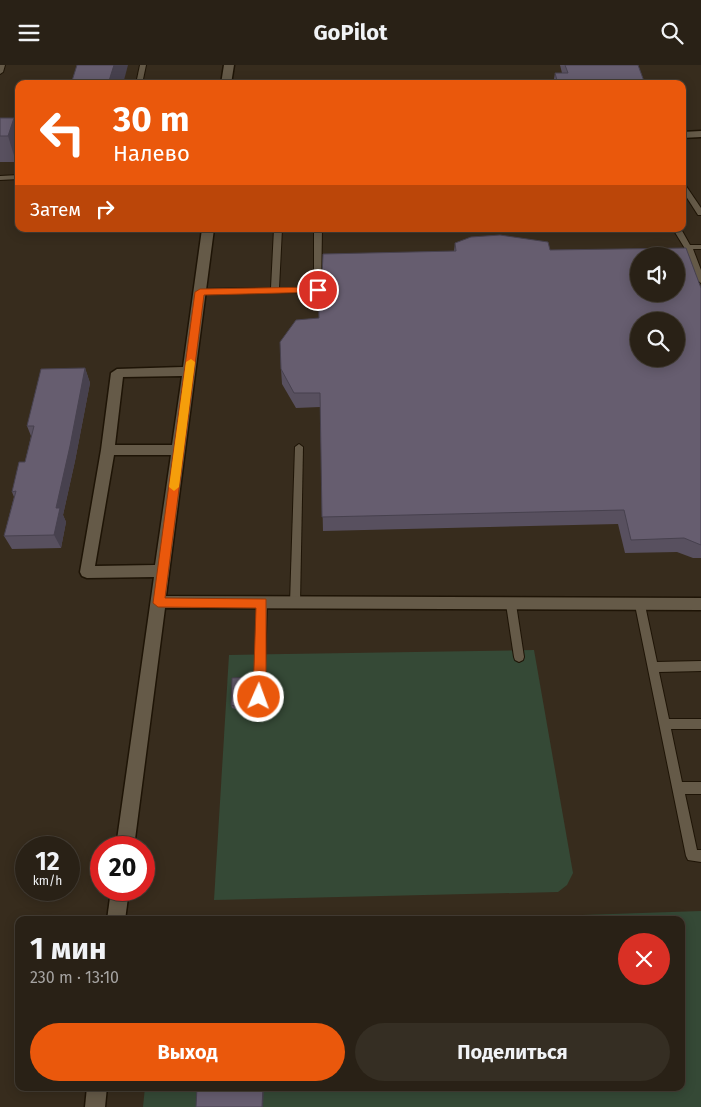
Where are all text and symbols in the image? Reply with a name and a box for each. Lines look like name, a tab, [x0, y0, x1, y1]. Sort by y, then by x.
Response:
icon: menu	[15, 19, 43, 47]
text: GoPilot	[313, 19, 388, 46]
icon: search	[658, 19, 686, 47]
text: 30 m	[113, 98, 190, 140]
icon: left	[30, 100, 95, 165]
text: Налево	[113, 140, 190, 167]
icon: right	[91, 195, 119, 223]
text: Затем	[30, 198, 81, 221]
map controls	[630, 247, 685, 367]
button: sound	[630, 247, 685, 302]
pin	[297, 269, 339, 311]
icon: arrive	[304, 276, 332, 304]
button: search	[630, 312, 685, 367]
position arrow	[232, 670, 284, 722]
speed limit sign: 20	[90, 836, 155, 901]
text: 12	[35, 847, 60, 877]
text: km/h	[33, 874, 62, 888]
text: 1 мин	[30, 931, 107, 967]
button: close	[618, 933, 670, 985]
text: 230 m · 13:10	[30, 968, 119, 987]
button: Выход	[30, 1023, 345, 1081]
button: Поделиться	[355, 1023, 670, 1081]

